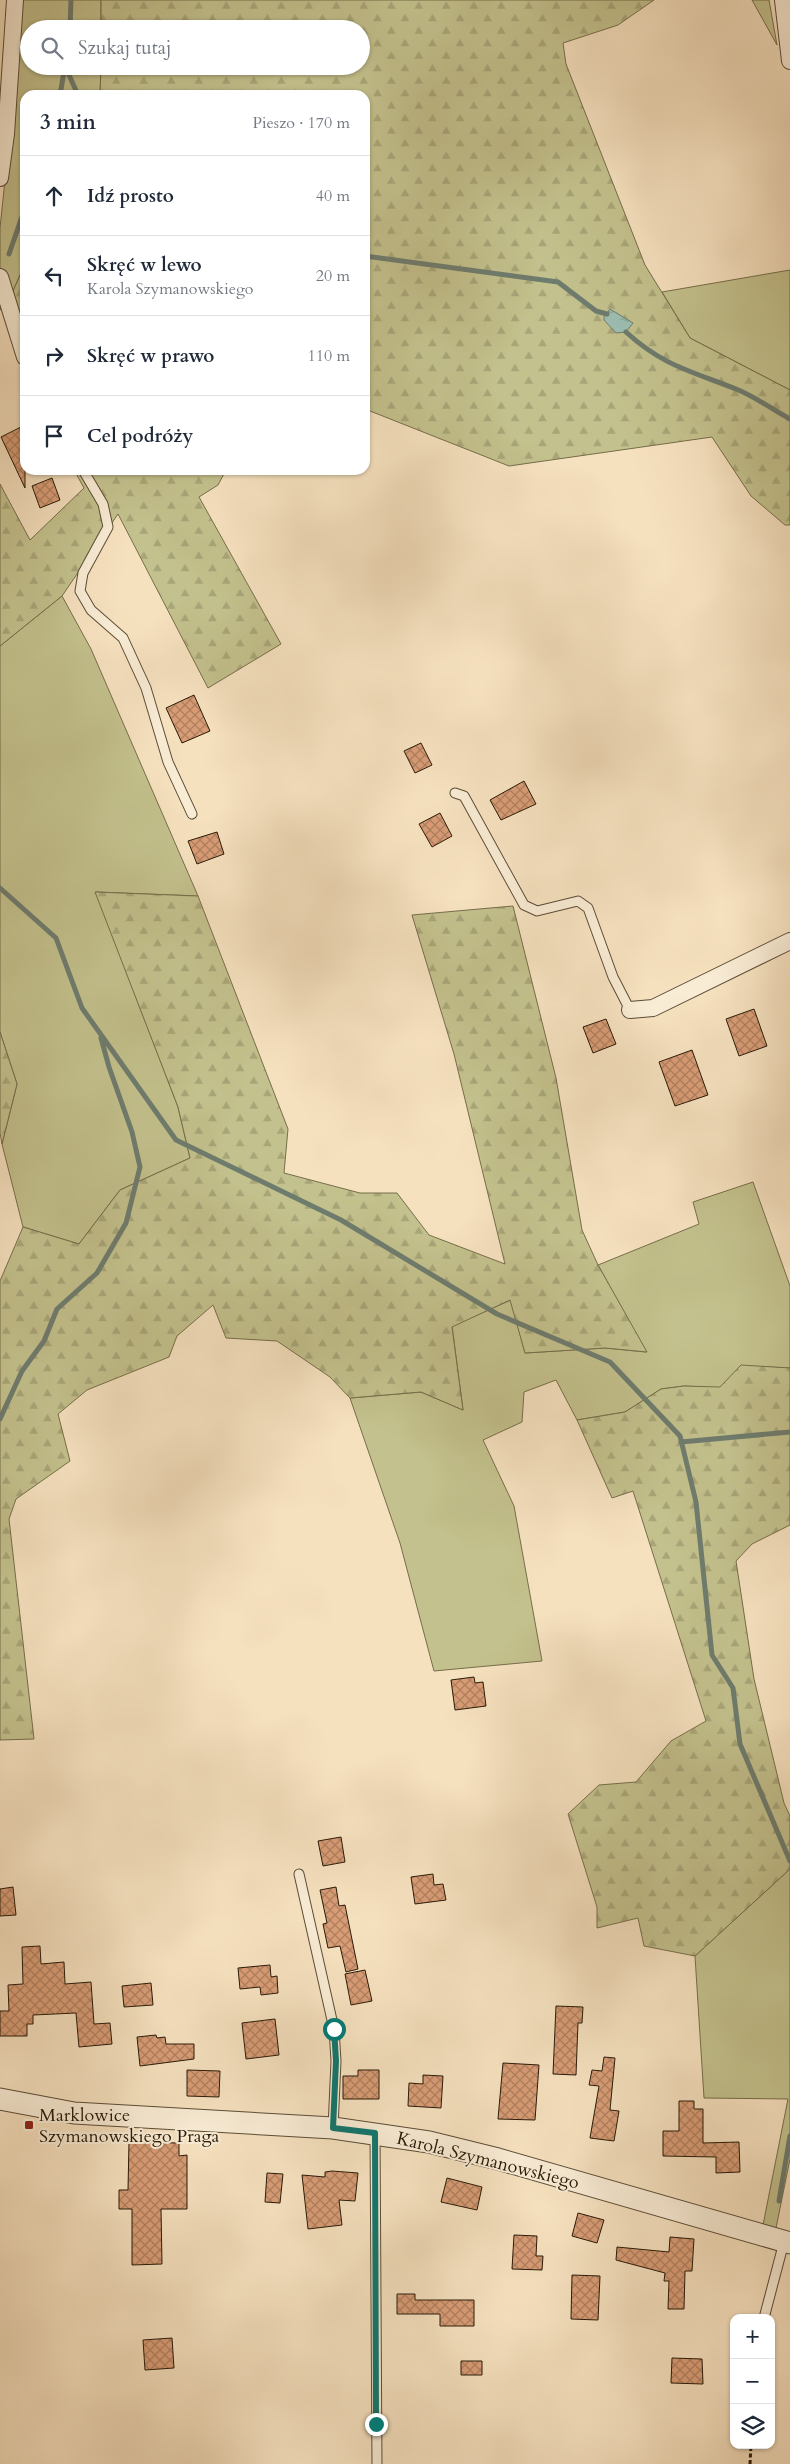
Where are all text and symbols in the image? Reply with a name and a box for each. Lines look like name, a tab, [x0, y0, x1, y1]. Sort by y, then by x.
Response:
search box	[20, 20, 370, 75]
icon: search	[38, 34, 66, 62]
text: Szukaj tutaj	[78, 35, 171, 61]
text: 3 min	[40, 108, 96, 137]
text: Pieszo · 170 m	[253, 112, 350, 134]
icon: ahead	[40, 182, 68, 210]
text: Idź prosto	[87, 183, 174, 209]
text: 40 m	[316, 185, 350, 207]
text: Skręć w lewo	[87, 252, 202, 278]
icon: left	[40, 262, 68, 290]
text: 20 m	[316, 265, 350, 287]
text: Karola Szymanowskiego	[87, 278, 254, 300]
icon: right	[40, 342, 68, 370]
text: Skręć w prawo	[87, 343, 214, 369]
text: 110 m	[308, 345, 350, 367]
icon: arrive	[40, 422, 68, 450]
text: Cel podróży	[87, 423, 193, 449]
route start	[323, 2018, 346, 2041]
place label: Marklowice Szymanowskiego Praga	[39, 2103, 220, 2149]
marker: Marklowice Szymanowskiego Praga	[23, 2119, 35, 2131]
street label: Karola Szymanowskiego	[394, 2126, 582, 2195]
map controls	[730, 2314, 775, 2449]
button: +	[730, 2314, 775, 2359]
button: −	[730, 2359, 775, 2404]
button: layers	[730, 2404, 775, 2449]
route end	[365, 2413, 388, 2436]

